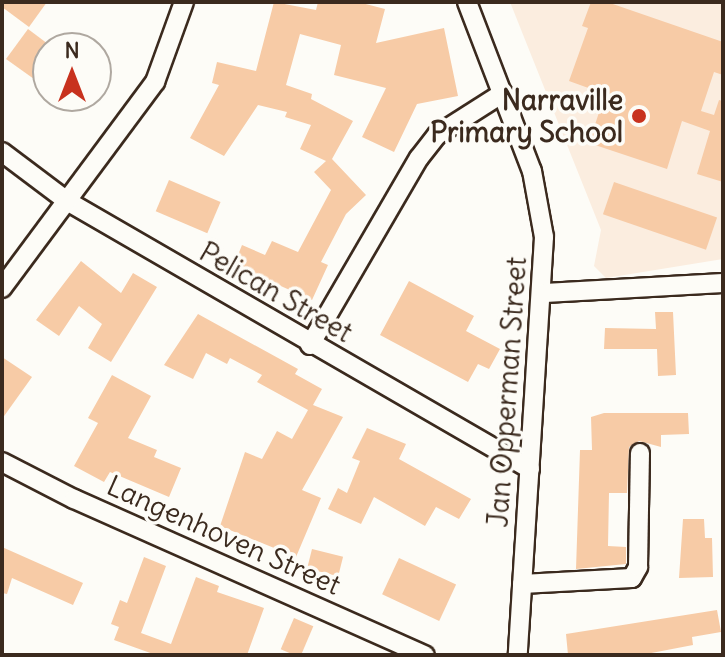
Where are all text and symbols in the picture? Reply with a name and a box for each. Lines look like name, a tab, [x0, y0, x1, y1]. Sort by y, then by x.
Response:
north arrow	[32, 32, 112, 112]
text: N	[64, 36, 80, 64]
place label: Narraville Primary School	[430, 83, 623, 149]
marker: Narraville Primary School	[630, 107, 648, 125]
street label: Pelican Street	[194, 235, 358, 349]
street label: Jan Opperman Street	[481, 256, 533, 528]
street label: Langenhoven Street	[102, 468, 346, 602]

